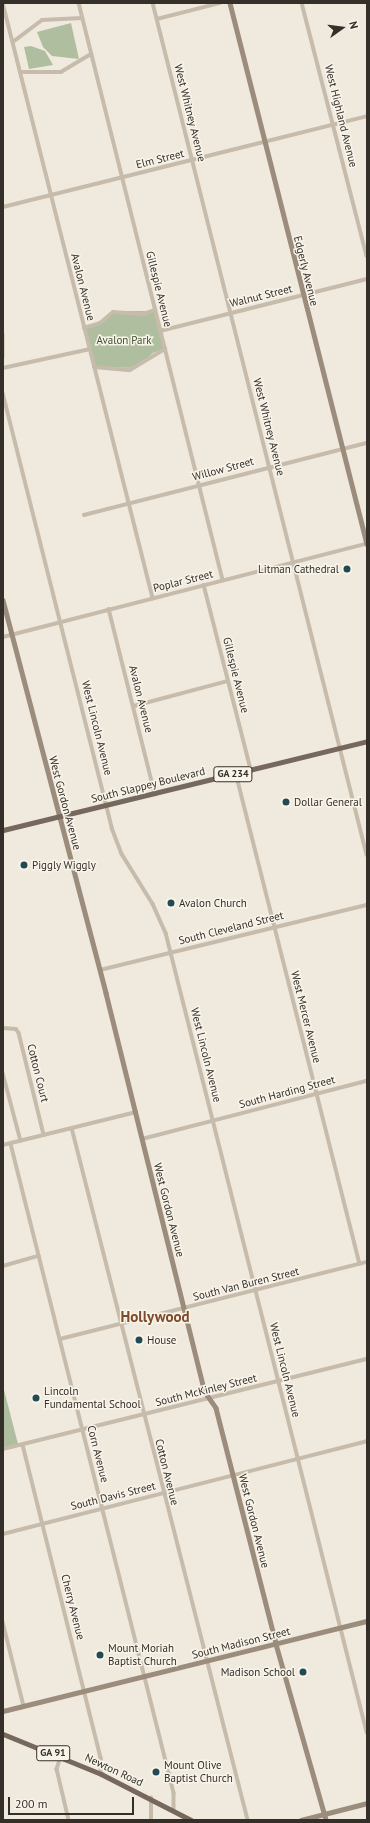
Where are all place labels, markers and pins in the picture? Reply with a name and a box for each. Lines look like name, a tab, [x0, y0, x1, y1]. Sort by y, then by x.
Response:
place label: Litman Cathedral	[258, 562, 339, 576]
marker: Litman Cathedral	[342, 564, 352, 574]
place label: Dollar General	[294, 795, 362, 809]
marker: Dollar General	[281, 797, 291, 807]
place label: Piggly Wiggly	[32, 858, 96, 872]
marker: Piggly Wiggly	[19, 860, 29, 870]
place label: Avalon Church	[179, 896, 247, 910]
marker: Avalon Church	[166, 898, 176, 908]
place label: House	[147, 1333, 176, 1347]
marker: House	[134, 1335, 144, 1345]
place label: Lincoln Fundamental School	[44, 1385, 141, 1411]
marker: Lincoln Fundamental School	[31, 1393, 41, 1403]
place label: Mount Moriah Baptist Church	[108, 1642, 177, 1668]
marker: Mount Moriah Baptist Church	[95, 1650, 105, 1660]
place label: Madison School	[221, 1665, 295, 1679]
marker: Madison School	[298, 1667, 308, 1677]
place label: Mount Olive Baptist Church	[164, 1759, 233, 1785]
marker: Mount Olive Baptist Church	[151, 1767, 161, 1777]

